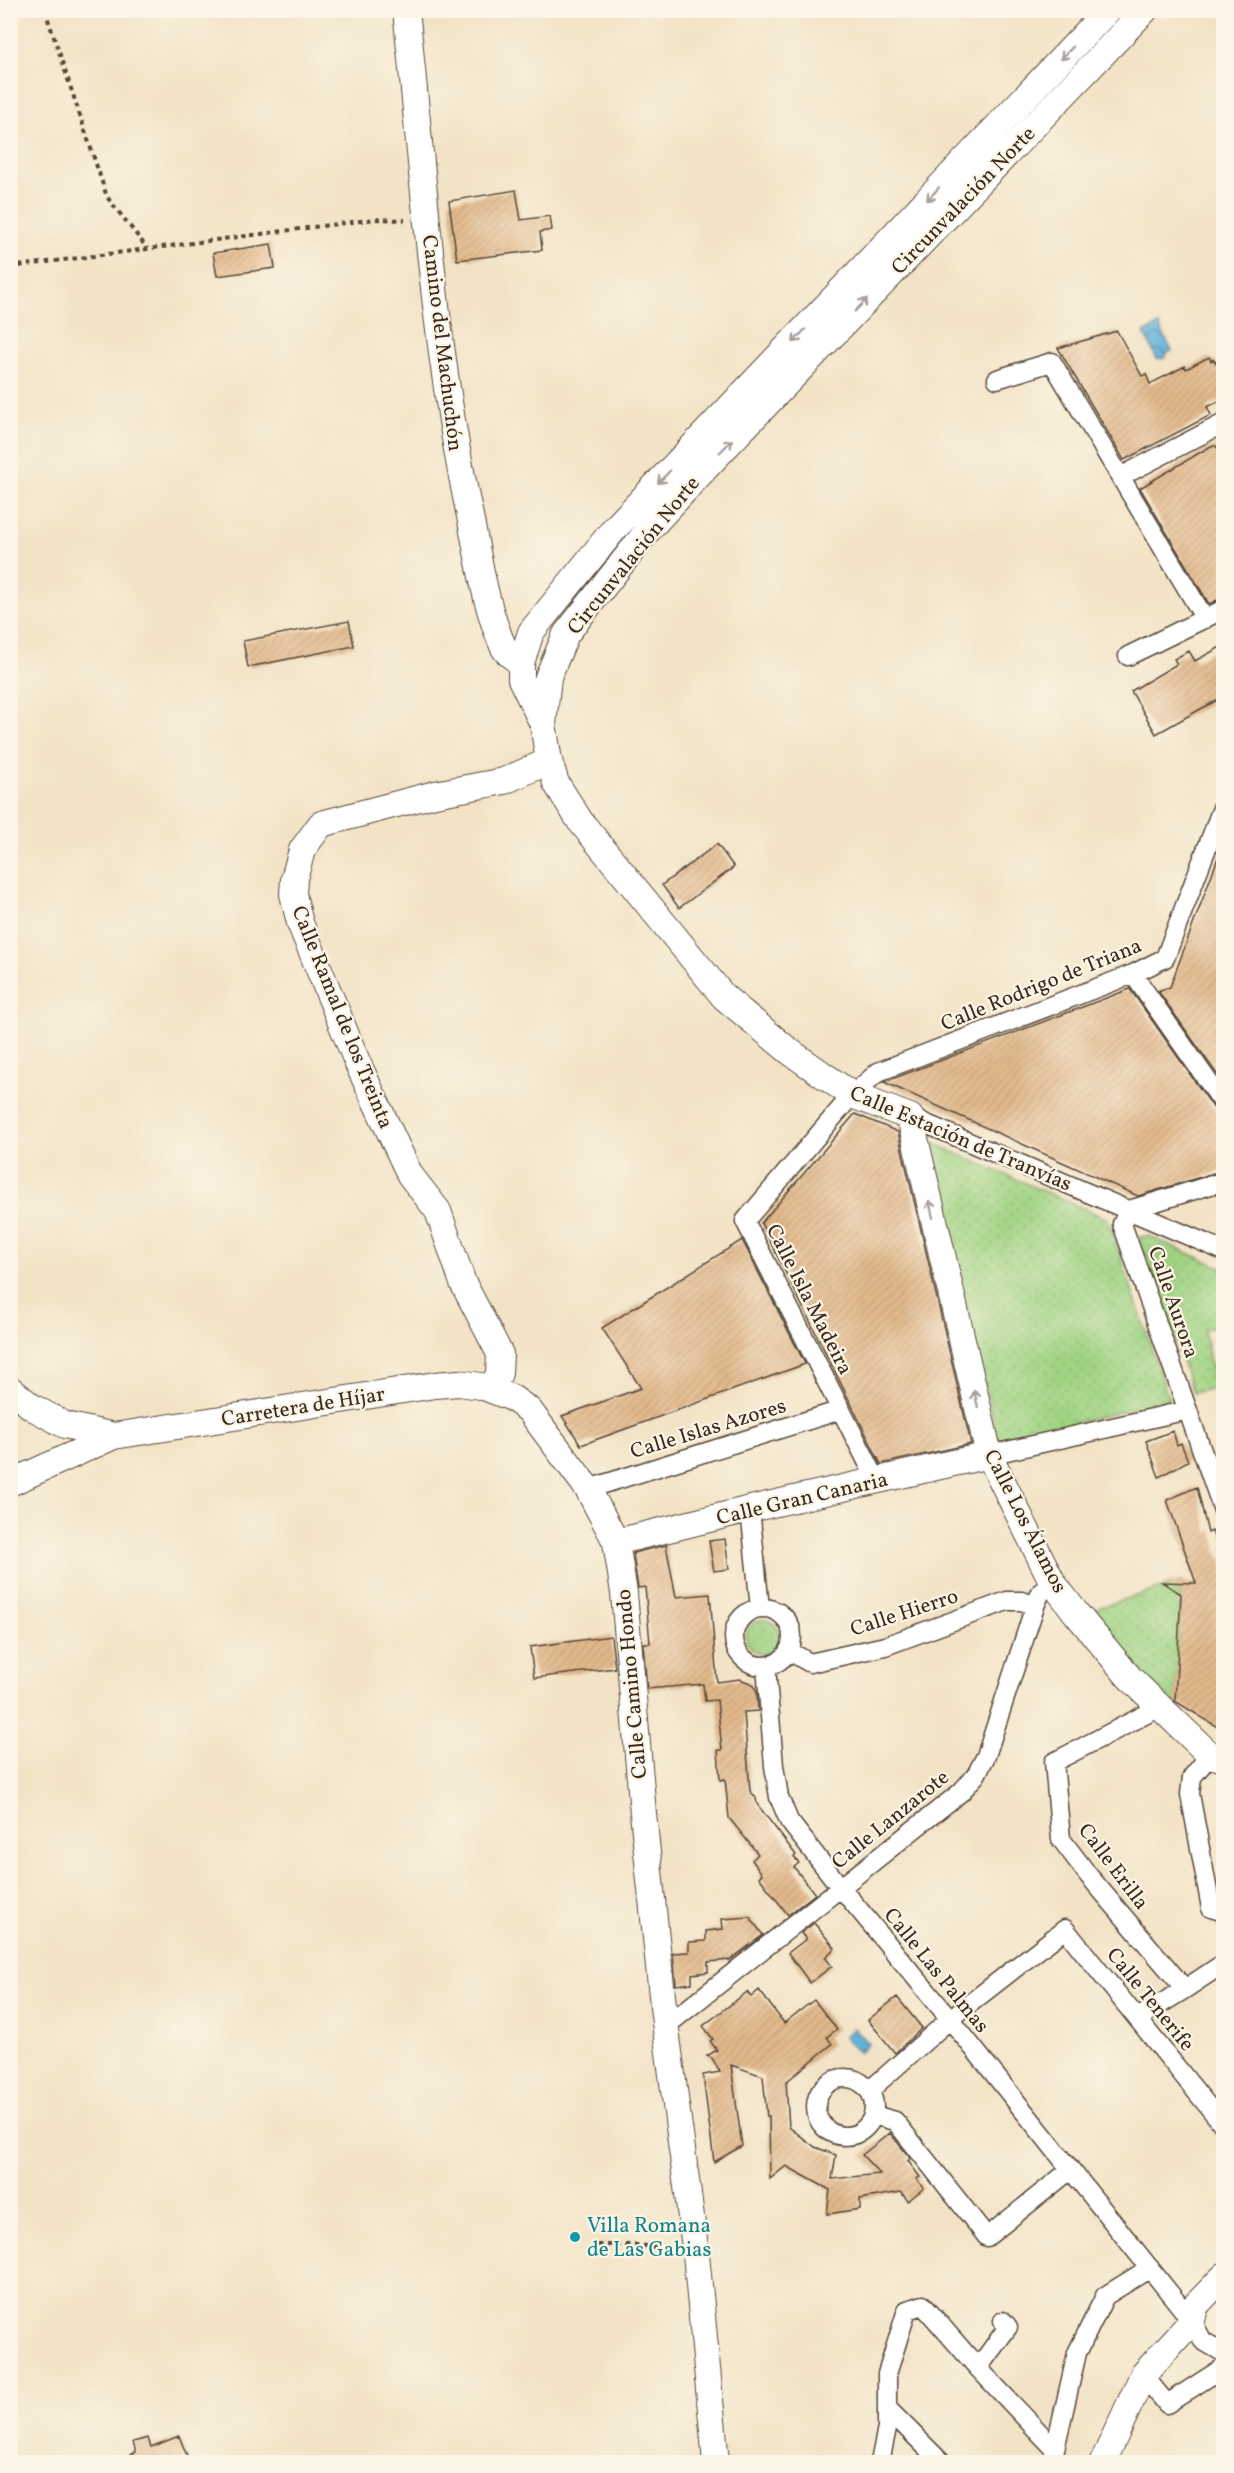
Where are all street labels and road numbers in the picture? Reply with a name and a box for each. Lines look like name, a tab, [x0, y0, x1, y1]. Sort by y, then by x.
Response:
street label: Circunvalación Norte	[885, 120, 1043, 282]
street label: Camino del Machuchón	[414, 233, 469, 453]
street label: Circunvalación Norte	[561, 471, 707, 641]
street label: Calle Ramal de los Treinta	[284, 902, 400, 1133]
street label: Calle Rodrigo de Triana	[937, 932, 1146, 1039]
street label: Calle Estación de Tranvías	[845, 1079, 1076, 1199]
street label: Calle Isla Madeira	[758, 1219, 859, 1380]
street label: Calle Aurora	[1140, 1243, 1205, 1362]
street label: Carretera de Híjar	[219, 1380, 387, 1435]
street label: Calle Islas Azores	[627, 1392, 790, 1467]
street label: Calle Los Álamos	[976, 1445, 1073, 1598]
street label: Calle Gran Canaria	[714, 1466, 891, 1533]
street label: Calle Hierro	[847, 1582, 962, 1644]
street label: Calle Camino Hondo	[610, 1588, 655, 1780]
street label: Calle Lanzarote	[826, 1764, 956, 1877]
street label: Calle Erilla	[1071, 1818, 1155, 1916]
street label: Calle Las Palmas	[876, 1902, 995, 2040]
street label: Calle Tenerife	[1099, 1942, 1201, 2058]

